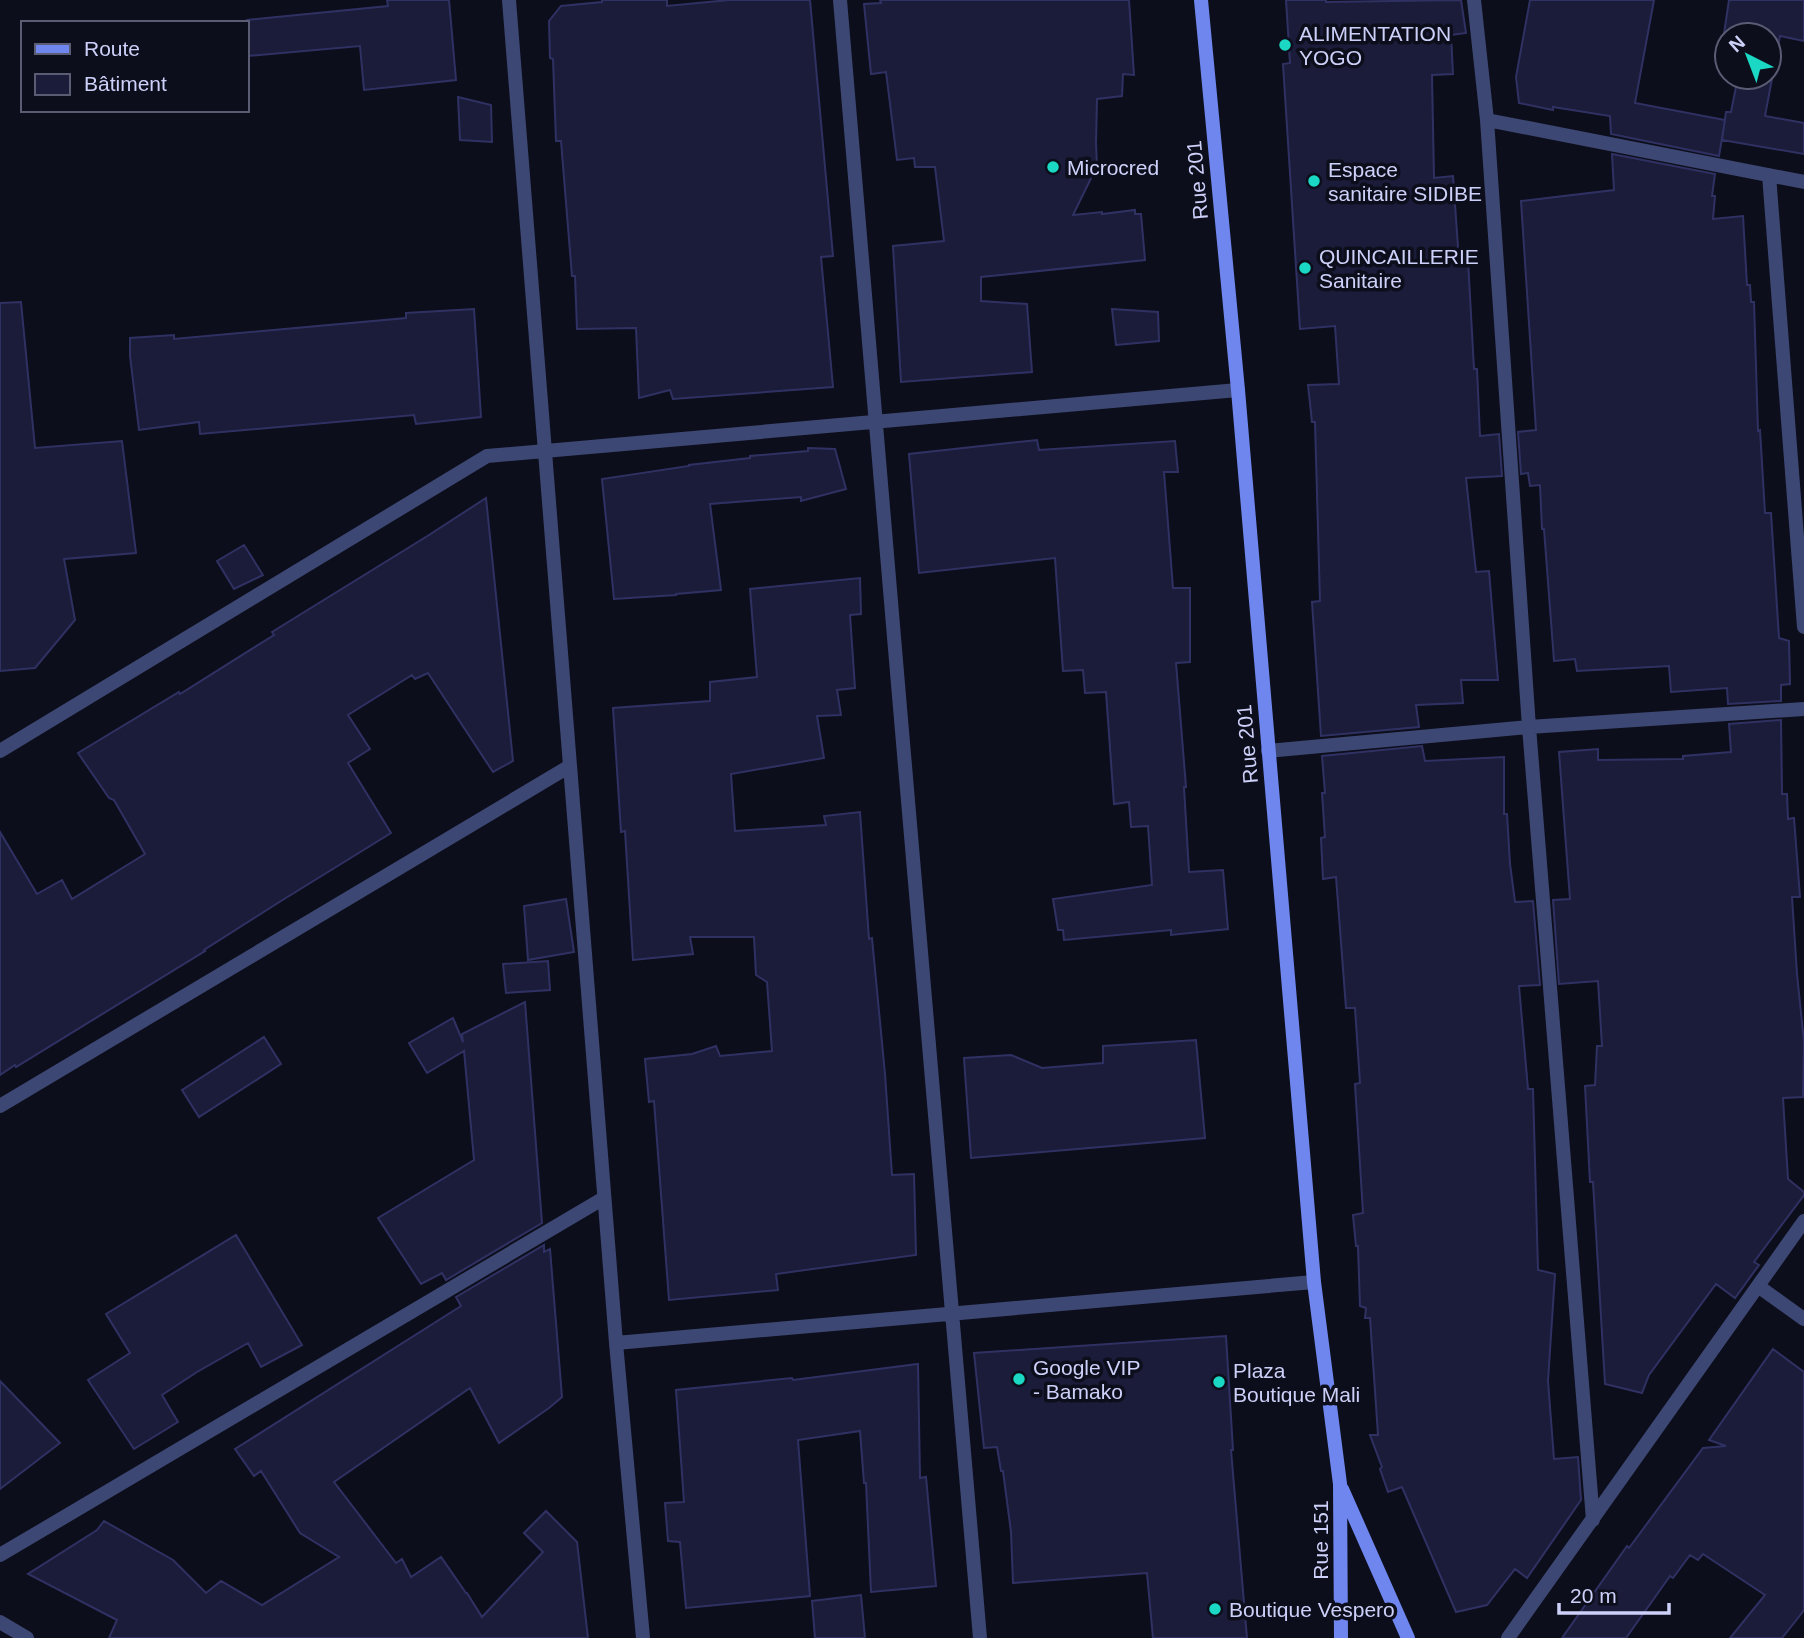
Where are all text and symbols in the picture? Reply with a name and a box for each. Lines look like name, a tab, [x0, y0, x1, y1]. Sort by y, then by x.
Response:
legend	[21, 21, 248, 112]
north arrow	[1713, 21, 1783, 91]
place label: ALIMENTATION YOGO	[1299, 22, 1451, 69]
text: N	[1725, 31, 1749, 56]
text: Route	[84, 37, 140, 60]
marker: ALIMENTATION YOGO	[1277, 37, 1293, 53]
text: Bâtiment	[84, 72, 167, 95]
street label: Rue 201	[1182, 139, 1212, 221]
place label: Microcred	[1067, 156, 1159, 179]
place label: Espace sanitaire SIDIBE	[1328, 158, 1482, 205]
marker: Microcred	[1045, 159, 1061, 175]
marker: Espace sanitaire SIDIBE	[1306, 173, 1322, 189]
place label: QUINCAILLERIE Sanitaire	[1319, 245, 1479, 292]
marker: QUINCAILLERIE Sanitaire	[1297, 260, 1313, 276]
street label: Rue 201	[1232, 703, 1262, 785]
place label: Google VIP - Bamako	[1033, 1356, 1140, 1403]
place label: Plaza Boutique Mali	[1233, 1359, 1360, 1406]
marker: Google VIP - Bamako	[1011, 1371, 1027, 1387]
marker: Plaza Boutique Mali	[1211, 1374, 1227, 1390]
street label: Rue 151	[1309, 1500, 1332, 1580]
scale bar	[1559, 1572, 1669, 1616]
text: 20 m	[1570, 1584, 1617, 1607]
place label: Boutique Vespero	[1229, 1598, 1395, 1621]
marker: Boutique Vespero	[1207, 1601, 1223, 1617]

